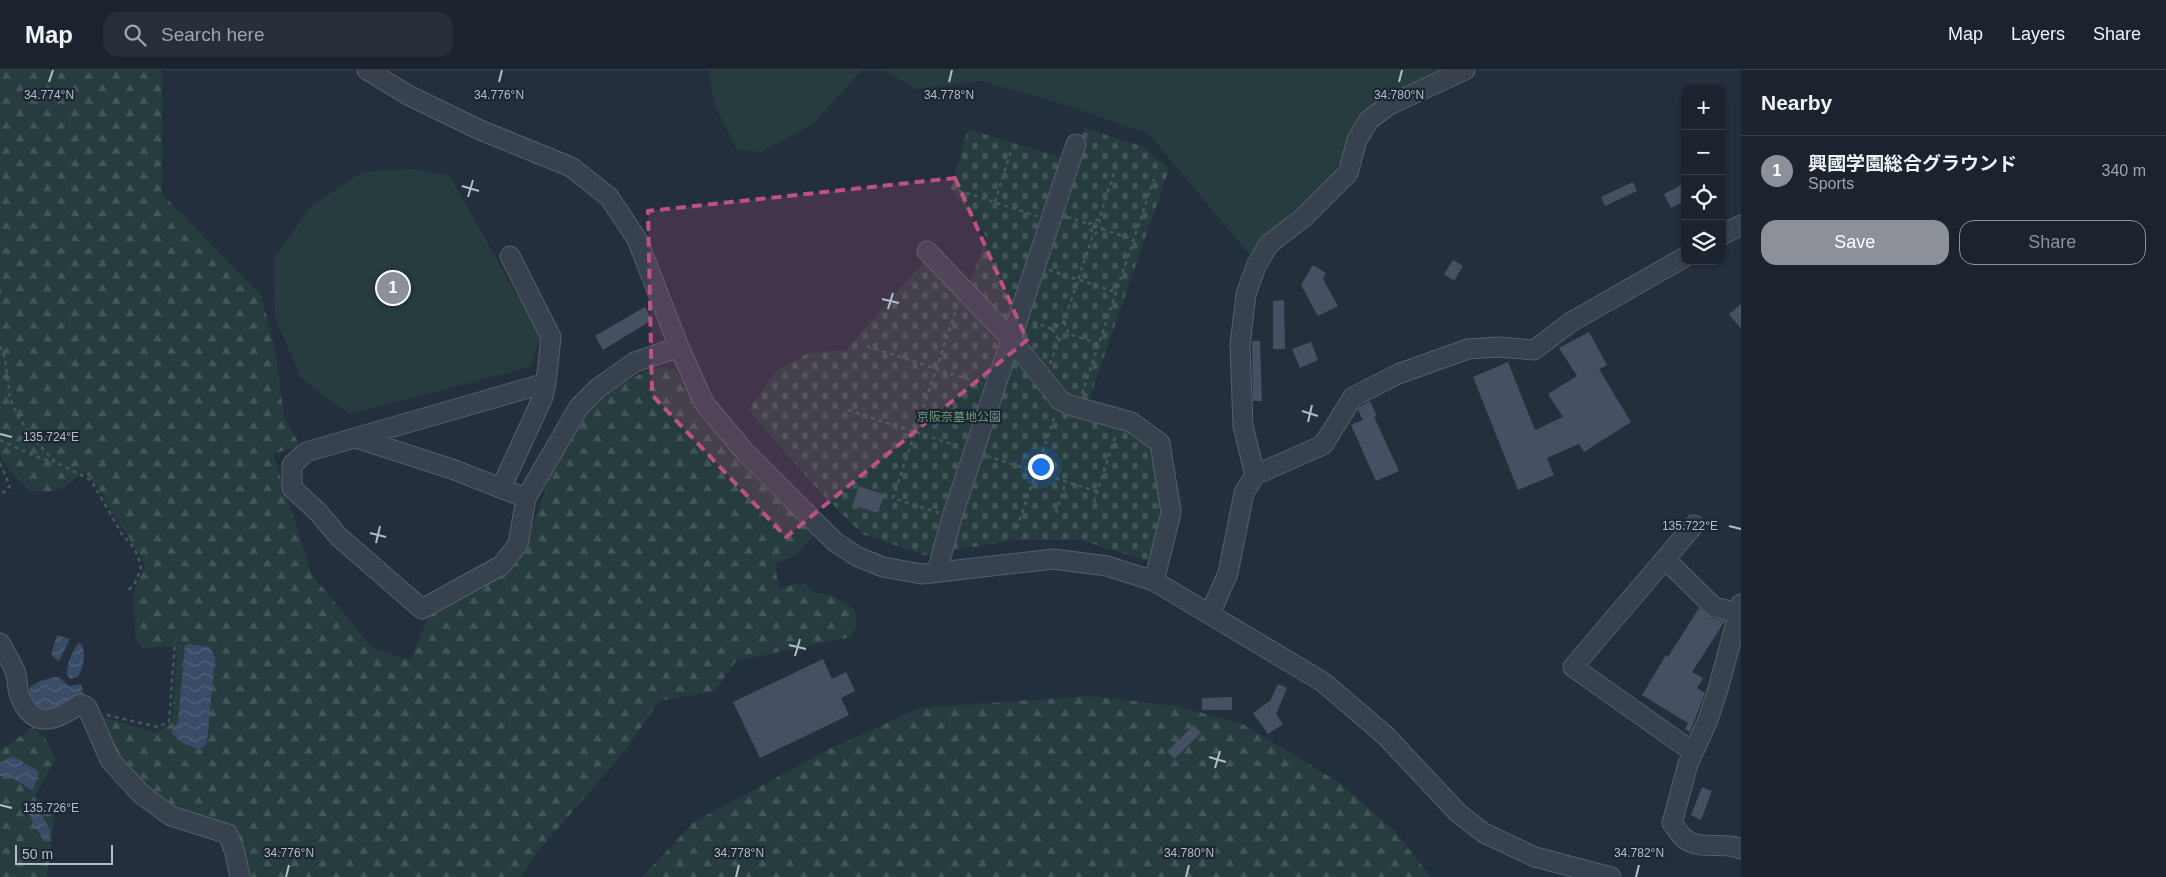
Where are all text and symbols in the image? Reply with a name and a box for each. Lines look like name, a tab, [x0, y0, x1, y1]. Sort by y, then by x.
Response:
search box	[103, 12, 453, 57]
text: Map	[25, 21, 73, 48]
icon: search	[121, 21, 149, 49]
text: Search here	[161, 24, 265, 45]
text: Map	[1948, 24, 1983, 44]
text: Layers	[2011, 24, 2065, 44]
text: Share	[2093, 24, 2141, 44]
map controls	[1681, 85, 1726, 265]
button: +	[1681, 85, 1726, 130]
text: 34.774°N	[24, 88, 74, 102]
text: 34.776°N	[474, 88, 524, 102]
text: 34.778°N	[924, 88, 974, 102]
text: 34.780°N	[1374, 88, 1424, 102]
text: Nearby	[1761, 91, 1832, 114]
button: −	[1681, 130, 1726, 175]
text: 興國学園総合グラウンド	[1808, 153, 2017, 174]
text: 1	[1773, 162, 1781, 179]
text: 340 m	[2102, 162, 2146, 179]
button: locate	[1681, 175, 1726, 220]
text: Sports	[1808, 175, 1854, 192]
button: layers	[1681, 220, 1726, 265]
button: Save	[1761, 220, 1949, 265]
button: Share	[1959, 220, 2146, 265]
pin: 1	[377, 269, 409, 307]
park label: 京阪奈墓地公園	[917, 410, 1001, 424]
text: 135.724°E	[23, 430, 79, 444]
your location	[1028, 454, 1054, 480]
text: 135.722°E	[1662, 519, 1718, 533]
text: 135.726°E	[23, 801, 79, 815]
scale bar	[15, 842, 112, 865]
text: 50 m	[22, 846, 53, 862]
text: 34.776°N	[264, 846, 314, 860]
text: 34.778°N	[714, 846, 764, 860]
text: 34.780°N	[1164, 846, 1214, 860]
text: 34.782°N	[1614, 846, 1664, 860]

